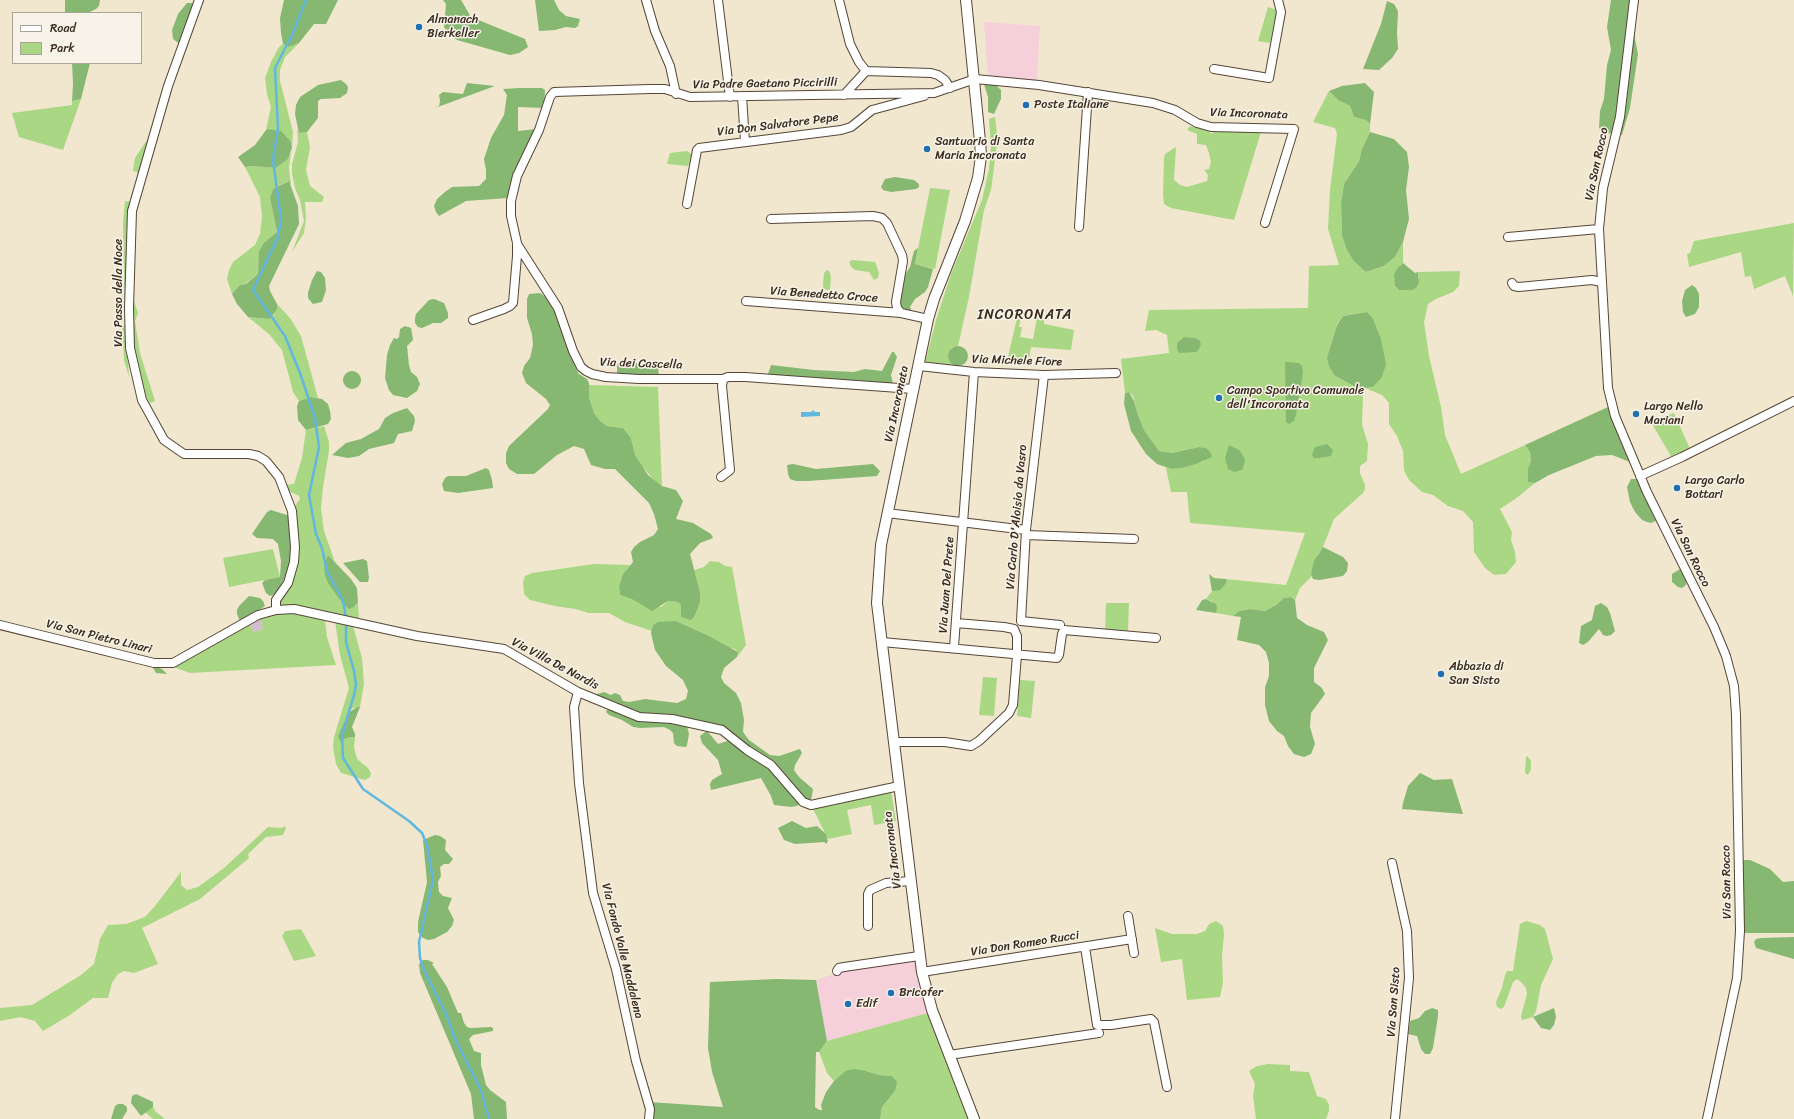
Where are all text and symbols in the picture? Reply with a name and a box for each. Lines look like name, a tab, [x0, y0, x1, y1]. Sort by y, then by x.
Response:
legend	[12, 12, 142, 64]
place label: Almanach Bierkeller	[427, 13, 479, 41]
text: Road	[50, 17, 76, 39]
marker: Almanach Bierkeller	[414, 22, 424, 32]
text: Park	[50, 37, 75, 59]
street label: Via Padre Gaetano Piccirilli	[693, 76, 837, 92]
place label: Poste Italiane	[1034, 98, 1109, 112]
marker: Poste Italiane	[1021, 100, 1031, 110]
street label: Via Incoronata	[1210, 105, 1288, 123]
street label: Via Don Salvatore Pepe	[717, 110, 839, 140]
street label: Via San Rocco	[1582, 126, 1612, 202]
place label: Santuario di Santa Maria Incoronata	[935, 135, 1034, 163]
marker: Santuario di Santa Maria Incoronata	[922, 144, 932, 154]
street label: Via Passo della Noce	[112, 239, 126, 347]
street label: Via Benedetto Croce	[770, 284, 878, 306]
district label: INCORONATA	[978, 307, 1072, 323]
street label: Via Michele Fiore	[972, 352, 1062, 370]
street label: Via dei Cascella	[599, 355, 683, 373]
street label: Via Incoronata	[882, 365, 912, 443]
place label: Campo Sportivo Comunale dell'Incoronata	[1227, 384, 1364, 412]
marker: Campo Sportivo Comunale dell'Incoronata	[1214, 393, 1224, 403]
place label: Largo Nello Mariani	[1644, 400, 1703, 428]
marker: Largo Nello Mariani	[1631, 409, 1641, 419]
street label: Via Carlo D'Aloisio da Vasro	[1003, 444, 1031, 590]
place label: Largo Carlo Bottari	[1685, 474, 1745, 502]
marker: Largo Carlo Bottari	[1672, 483, 1682, 493]
street label: Via San Rocco	[1667, 517, 1713, 589]
street label: Via Juan Del Prete	[936, 536, 958, 634]
street label: Via San Pietro Linari	[45, 617, 153, 657]
street label: Via Villa De Nardis	[509, 635, 601, 693]
place label: Abbazia di San Sisto	[1449, 660, 1504, 688]
marker: Abbazia di San Sisto	[1436, 669, 1446, 679]
street label: Via Incoronata	[881, 811, 905, 889]
street label: Via San Rocco	[1719, 845, 1735, 919]
street label: Via Fondo Valle Maddalena	[598, 882, 646, 1020]
street label: Via Don Romeo Rucci	[970, 928, 1080, 960]
street label: Via San Sisto	[1384, 966, 1404, 1038]
place label: Bricofer	[899, 986, 943, 1000]
marker: Bricofer	[886, 988, 896, 998]
place label: Edif	[856, 997, 878, 1011]
marker: Edif	[843, 999, 853, 1009]

